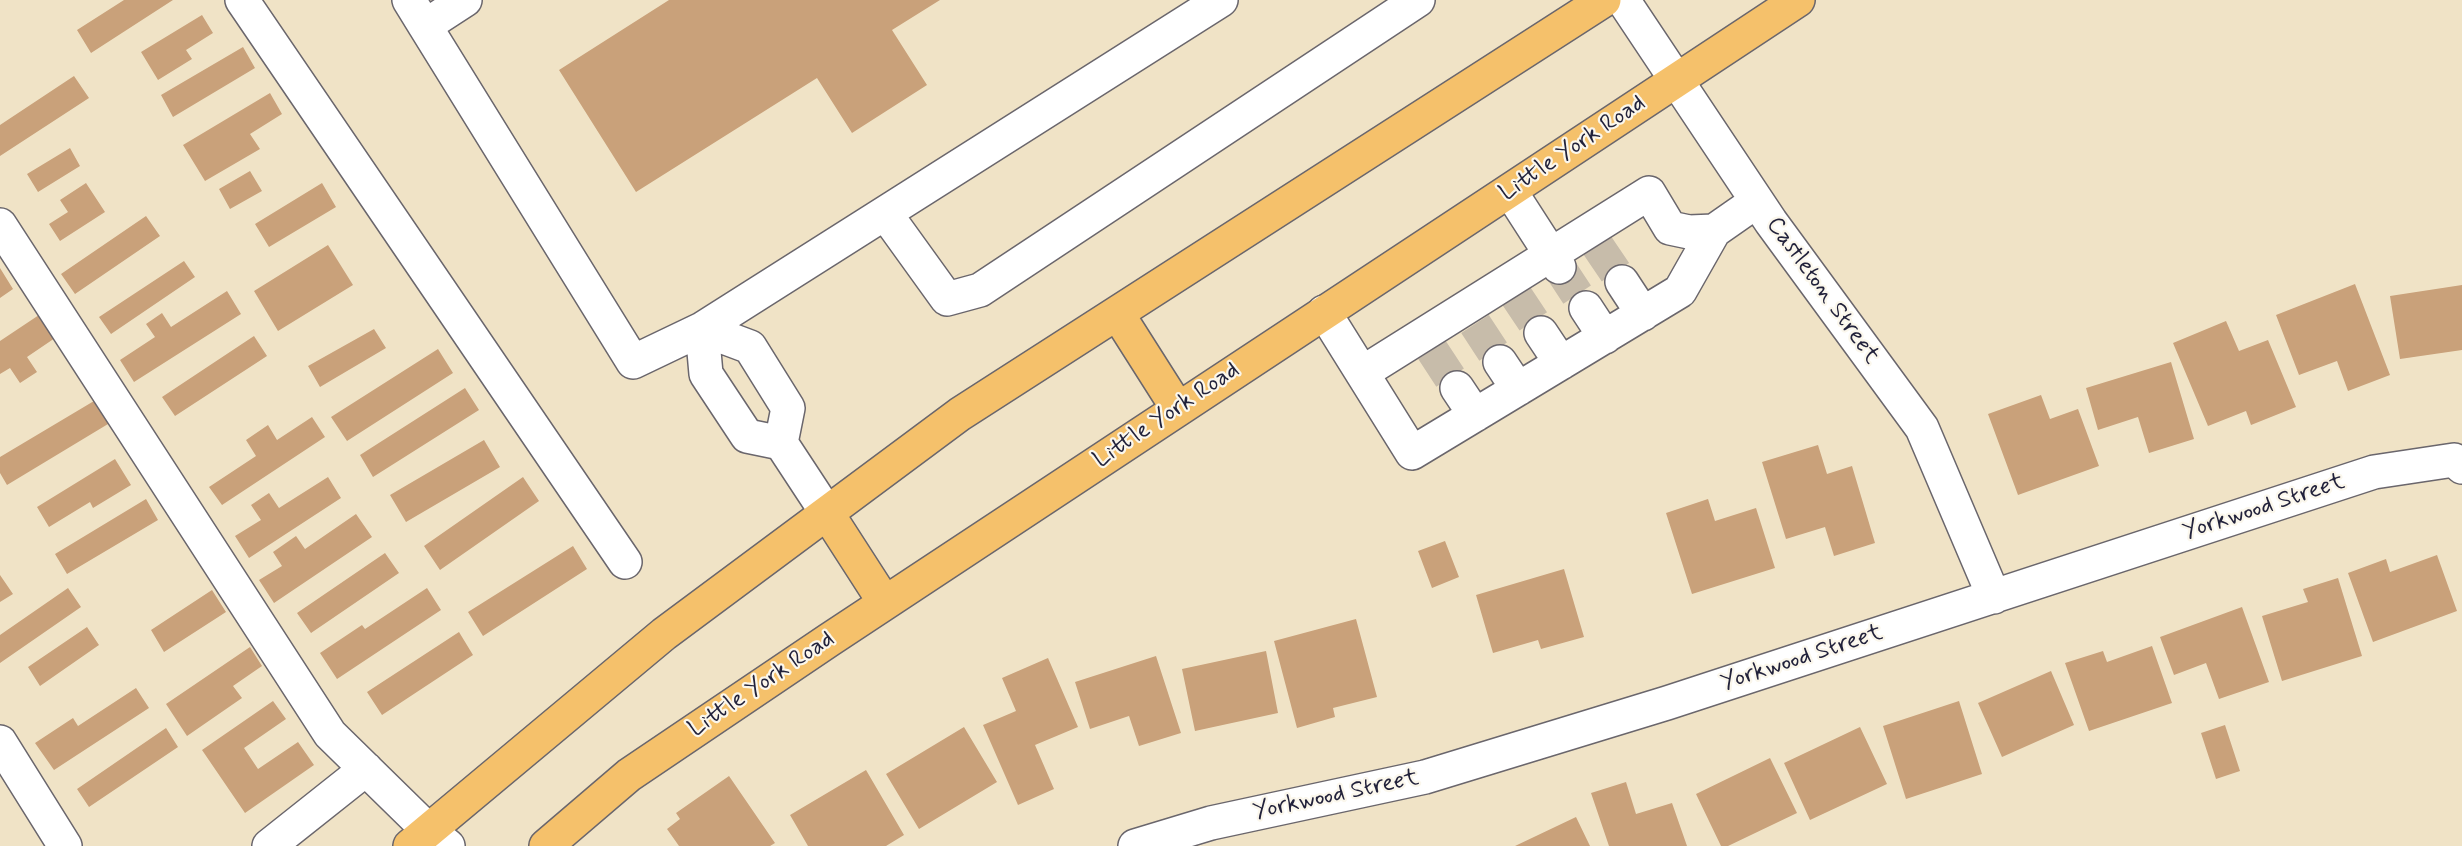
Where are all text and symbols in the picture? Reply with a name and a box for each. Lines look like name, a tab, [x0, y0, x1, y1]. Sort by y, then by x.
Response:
street label: Little York Road	[1495, 90, 1651, 208]
street label: Castleton Street	[1759, 212, 1885, 370]
street label: Little York Road	[1089, 357, 1245, 475]
street label: Yorkwood Street	[2179, 468, 2349, 548]
street label: Yorkwood Street	[1717, 619, 1887, 699]
street label: Little York Road	[684, 626, 840, 744]
street label: Yorkwood Street	[1251, 764, 1421, 828]

